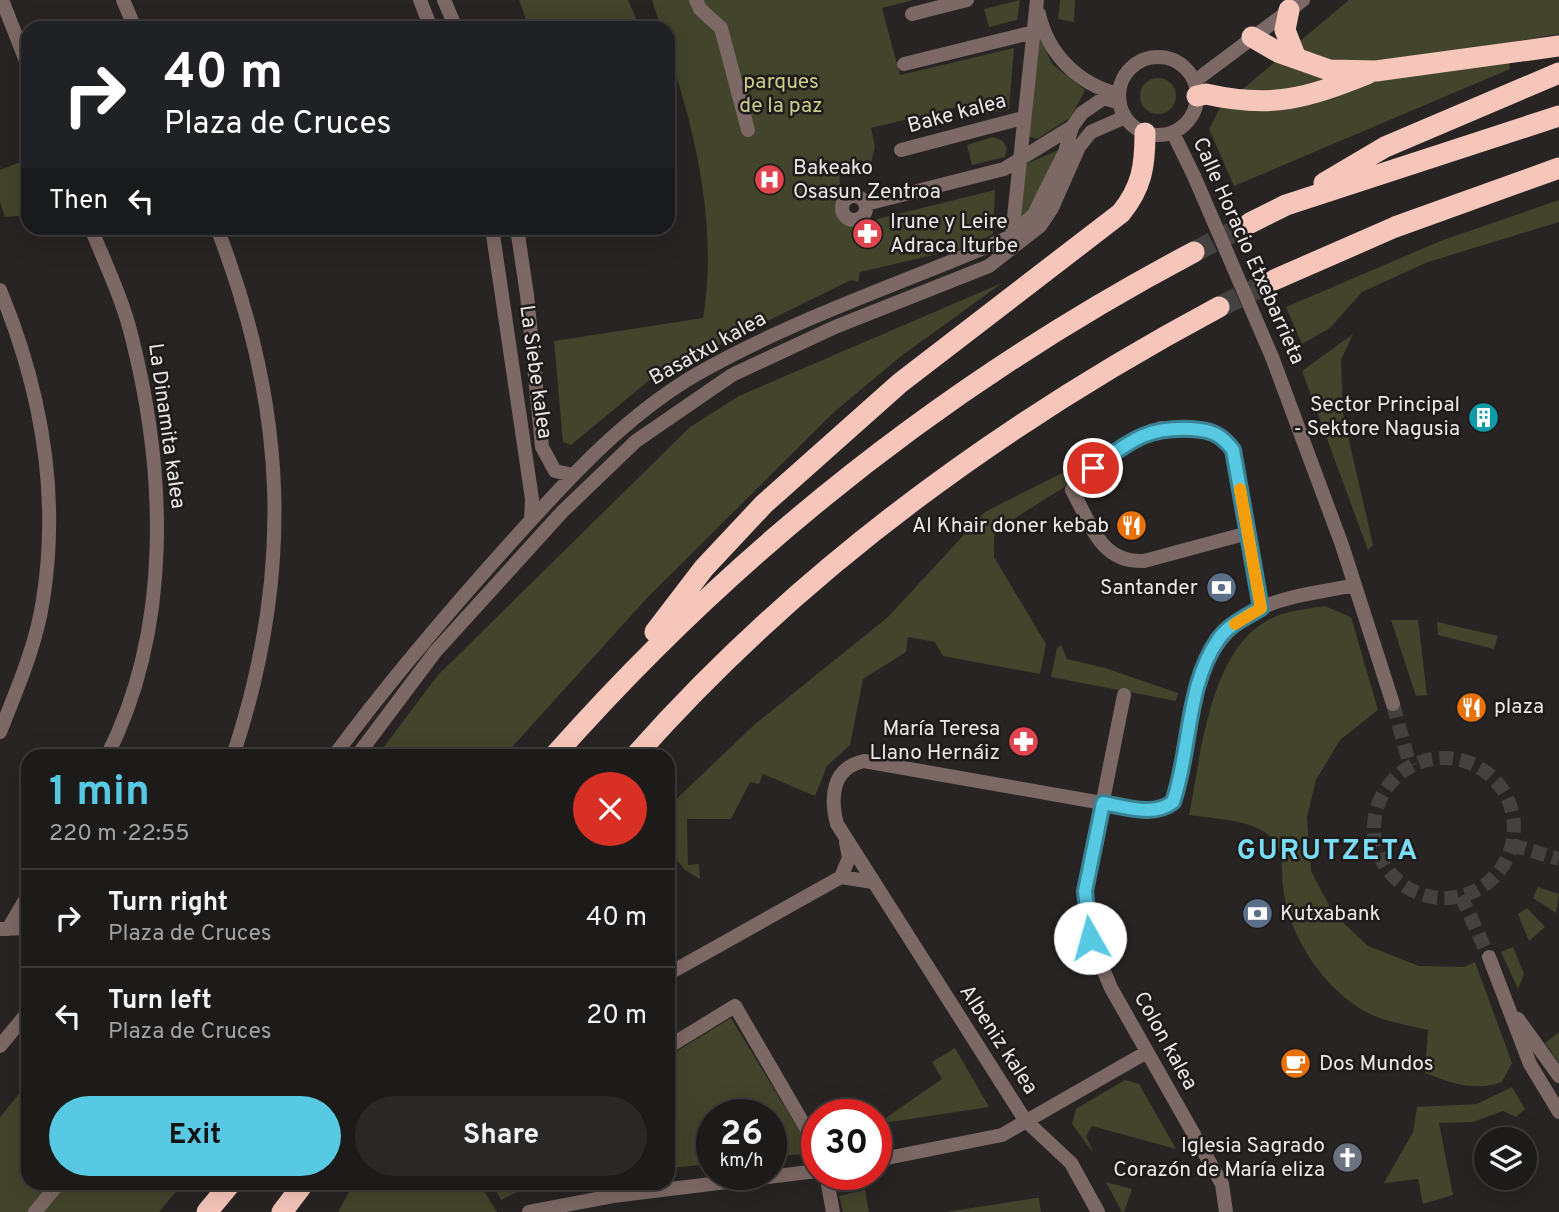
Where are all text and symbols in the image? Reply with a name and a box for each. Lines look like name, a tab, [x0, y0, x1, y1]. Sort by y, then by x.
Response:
text: 40 m	[164, 44, 283, 106]
icon: right	[49, 49, 140, 140]
park label: parques de la paz	[739, 69, 823, 120]
street label: Bake kalea	[905, 88, 1009, 140]
text: Plaza de Cruces	[164, 105, 391, 145]
street label: Calle Horacio Etxebarrieta	[1186, 133, 1310, 369]
place label: Bakeako Osasun Zentroa	[793, 155, 941, 206]
hospital icon: Bakeako Osasun Zentroa	[753, 163, 787, 197]
icon: left	[122, 182, 160, 220]
text: Then	[49, 185, 108, 218]
place label: Irune y Leire Adraca Iturbe	[890, 209, 1018, 260]
pharmacy icon: Irune y Leire Adraca Iturbe	[850, 217, 884, 251]
street label: La Siebe kalea	[512, 303, 558, 441]
street label: Basatxu kalea	[645, 306, 771, 392]
street label: La Dinamita kalea	[141, 341, 191, 511]
place label: Sector Principal - Sektore Nagusia	[1294, 392, 1460, 443]
building icon: Sector Principal - Sektore Nagusia	[1466, 400, 1500, 434]
pin	[1063, 438, 1123, 498]
icon: arrive	[1074, 449, 1112, 487]
restaurant icon: Al Khair doner kebab	[1115, 509, 1149, 543]
place label: Al Khair doner kebab	[912, 513, 1109, 540]
bank icon: Santander	[1204, 571, 1238, 605]
place label: Santander	[1100, 575, 1198, 602]
restaurant icon: plaza	[1454, 690, 1488, 724]
place label: plaza	[1494, 694, 1544, 721]
place label: María Teresa Llano Hernáiz	[870, 716, 1000, 767]
pharmacy icon: María Teresa Llano Hernáiz	[1006, 724, 1040, 758]
text: 1 min	[49, 767, 150, 820]
button: close	[573, 772, 647, 846]
text: 220 m · 22:55	[49, 820, 190, 849]
district label: GURUTZETA	[1237, 834, 1419, 870]
text: Turn right	[108, 887, 228, 920]
bank icon: Kutxabank	[1240, 897, 1274, 931]
icon: right	[49, 899, 87, 937]
position arrow	[1053, 901, 1127, 975]
place label: Kutxabank	[1280, 901, 1381, 928]
text: 40 m	[586, 902, 647, 935]
text: Plaza de Cruces	[108, 920, 271, 949]
street label: Albeniz kalea	[952, 980, 1044, 1100]
text: Turn left	[108, 985, 212, 1018]
street label: Colon kalea	[1127, 987, 1203, 1095]
icon: left	[49, 997, 87, 1035]
text: 20 m	[586, 1000, 647, 1033]
text: Plaza de Cruces	[108, 1018, 271, 1047]
cafe icon: Dos Mundos	[1279, 1047, 1313, 1081]
place label: Dos Mundos	[1319, 1051, 1434, 1078]
button: Exit	[49, 1096, 341, 1176]
button: Share	[355, 1096, 647, 1176]
speed limit sign: 30	[801, 1099, 892, 1190]
text: 26	[720, 1113, 763, 1157]
map controls	[1474, 1127, 1537, 1190]
button: layers	[1474, 1127, 1537, 1190]
place label: Iglesia Sagrado Corazón de María eliza	[1113, 1133, 1325, 1184]
church icon: Iglesia Sagrado Corazón de María eliza	[1331, 1141, 1365, 1175]
text: km/h	[720, 1150, 763, 1173]

